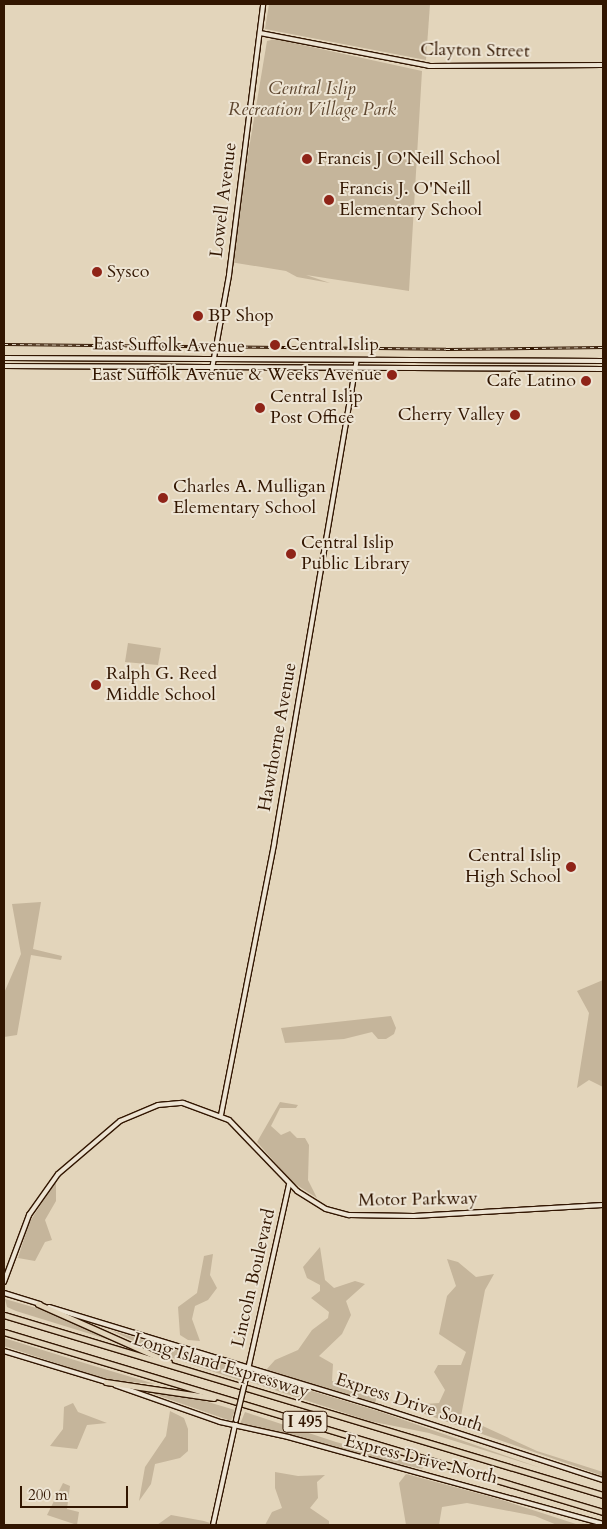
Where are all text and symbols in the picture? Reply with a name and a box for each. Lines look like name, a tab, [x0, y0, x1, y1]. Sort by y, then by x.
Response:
street label: Clayton Street	[420, 39, 530, 63]
park label: Central Islip Recreation Village Park	[228, 79, 396, 122]
street label: Lowell Avenue	[206, 141, 242, 259]
place label: Francis J O'Neill School	[317, 148, 500, 170]
marker: Francis J O'Neill School	[301, 153, 313, 165]
place label: Francis J. O'Neill Elementary School	[339, 179, 482, 222]
marker: Francis J. O'Neill Elementary School	[323, 194, 335, 206]
place label: Sysco	[107, 261, 149, 283]
marker: Sysco	[91, 266, 103, 278]
place label: BP Shop	[208, 305, 274, 327]
marker: BP Shop	[192, 310, 204, 322]
street label: East Suffolk Avenue	[93, 334, 245, 358]
place label: Central Islip	[286, 334, 379, 356]
marker: Central Islip	[268, 338, 282, 352]
place label: East Suffolk Avenue & Weeks Avenue	[92, 364, 382, 386]
marker: East Suffolk Avenue & Weeks Avenue	[386, 369, 398, 381]
place label: Cafe Latino	[487, 370, 576, 392]
marker: Cafe Latino	[580, 375, 592, 387]
place label: Central Islip Post Office	[270, 387, 363, 429]
marker: Central Islip Post Office	[254, 402, 266, 414]
place label: Cherry Valley	[398, 404, 505, 426]
marker: Cherry Valley	[509, 409, 521, 421]
place label: Charles A. Mulligan Elementary School	[173, 477, 326, 520]
marker: Charles A. Mulligan Elementary School	[157, 492, 169, 504]
place label: Central Islip Public Library	[301, 533, 410, 576]
marker: Central Islip Public Library	[285, 548, 297, 560]
street label: Hawthorne Avenue	[254, 661, 302, 813]
place label: Ralph G. Reed Middle School	[106, 664, 217, 706]
marker: Ralph G. Reed Middle School	[90, 679, 102, 691]
place label: Central Islip High School	[465, 846, 561, 889]
marker: Central Islip High School	[565, 861, 577, 873]
street label: Motor Parkway	[358, 1188, 478, 1212]
street label: Lincoln Boulevard	[228, 1207, 280, 1349]
street label: Long Island Expressway	[130, 1329, 312, 1403]
street label: Express Drive South	[333, 1369, 485, 1437]
road number: I 495	[281, 1408, 329, 1435]
street label: Express Drive North	[342, 1431, 500, 1489]
scale bar	[22, 1476, 130, 1508]
text: 200 m	[28, 1485, 68, 1505]

